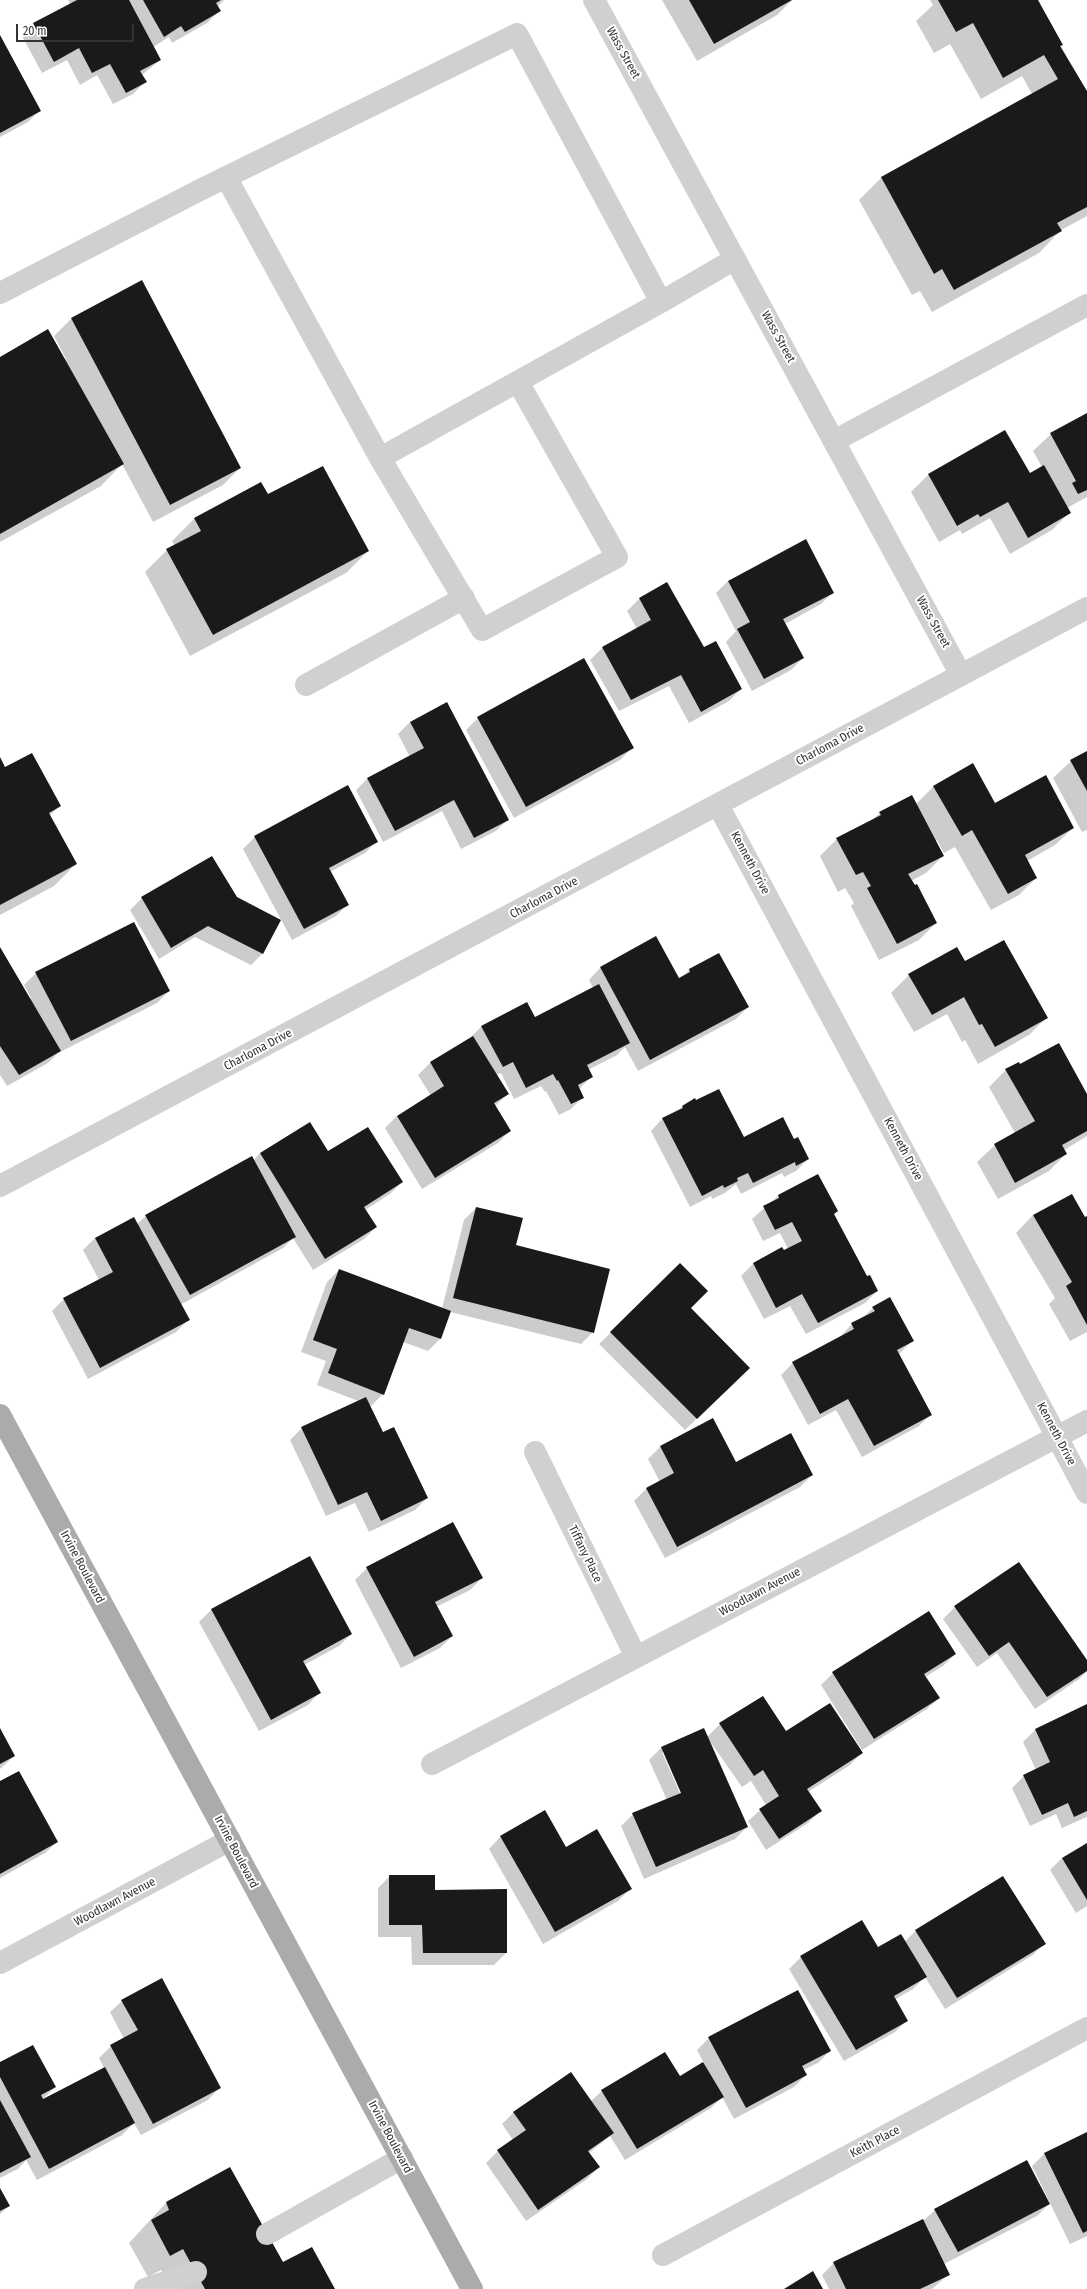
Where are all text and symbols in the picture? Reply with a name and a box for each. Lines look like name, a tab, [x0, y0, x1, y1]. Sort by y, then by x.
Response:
scale bar	[18, 16, 136, 42]
text: 20 m	[23, 24, 47, 38]
street label: Wass Street	[603, 25, 643, 81]
street label: Wass Street	[758, 309, 798, 365]
street label: Wass Street	[913, 594, 953, 650]
street label: Charloma Drive	[793, 721, 867, 769]
street label: Kenneth Drive	[727, 829, 773, 897]
street label: Charloma Drive	[507, 874, 581, 922]
street label: Charloma Drive	[221, 1026, 295, 1074]
street label: Kenneth Drive	[880, 1115, 926, 1183]
street label: Kenneth Drive	[1033, 1400, 1079, 1468]
street label: Tiffany Place	[565, 1523, 605, 1585]
street label: Irvine Boulevard	[57, 1528, 107, 1606]
street label: Woodlawn Avenue	[717, 1565, 803, 1619]
street label: Irvine Boulevard	[211, 1813, 261, 1891]
street label: Woodlawn Avenue	[72, 1875, 158, 1929]
street label: Irvine Boulevard	[365, 2098, 415, 2176]
street label: Keith Place	[848, 2123, 902, 2161]

